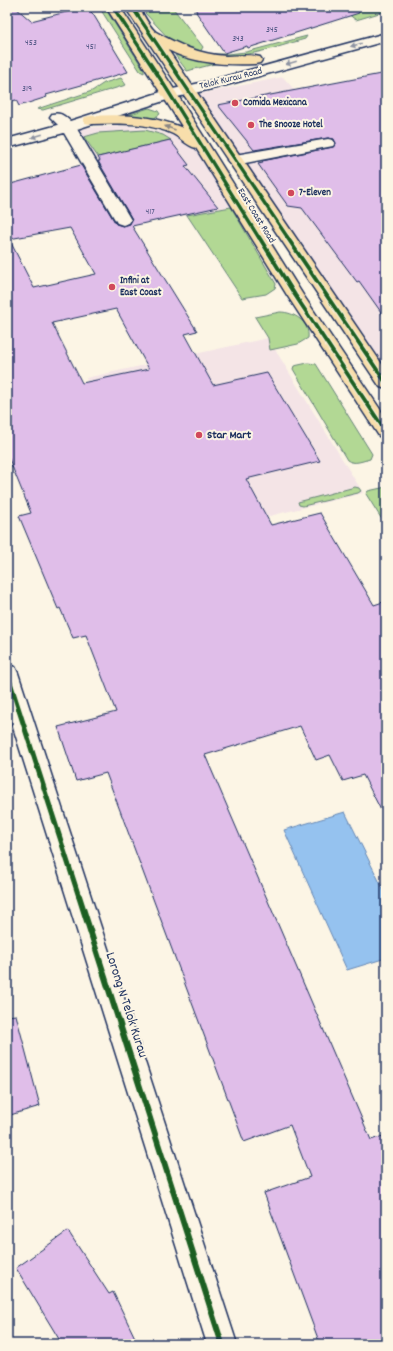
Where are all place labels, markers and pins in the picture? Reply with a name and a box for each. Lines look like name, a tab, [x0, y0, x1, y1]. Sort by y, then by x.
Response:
place label: Comida Mexicana	[243, 96, 308, 110]
marker: Comida Mexicana	[230, 98, 240, 108]
place label: The Snooze Hotel	[259, 118, 323, 132]
marker: The Snooze Hotel	[246, 120, 256, 130]
place label: 7-Eleven	[299, 186, 331, 200]
marker: 7-Eleven	[286, 188, 296, 198]
place label: Infini at East Coast	[120, 274, 162, 300]
marker: Infini at East Coast	[107, 282, 117, 292]
place label: Star Mart	[207, 427, 252, 444]
marker: Star Mart	[194, 430, 204, 440]

